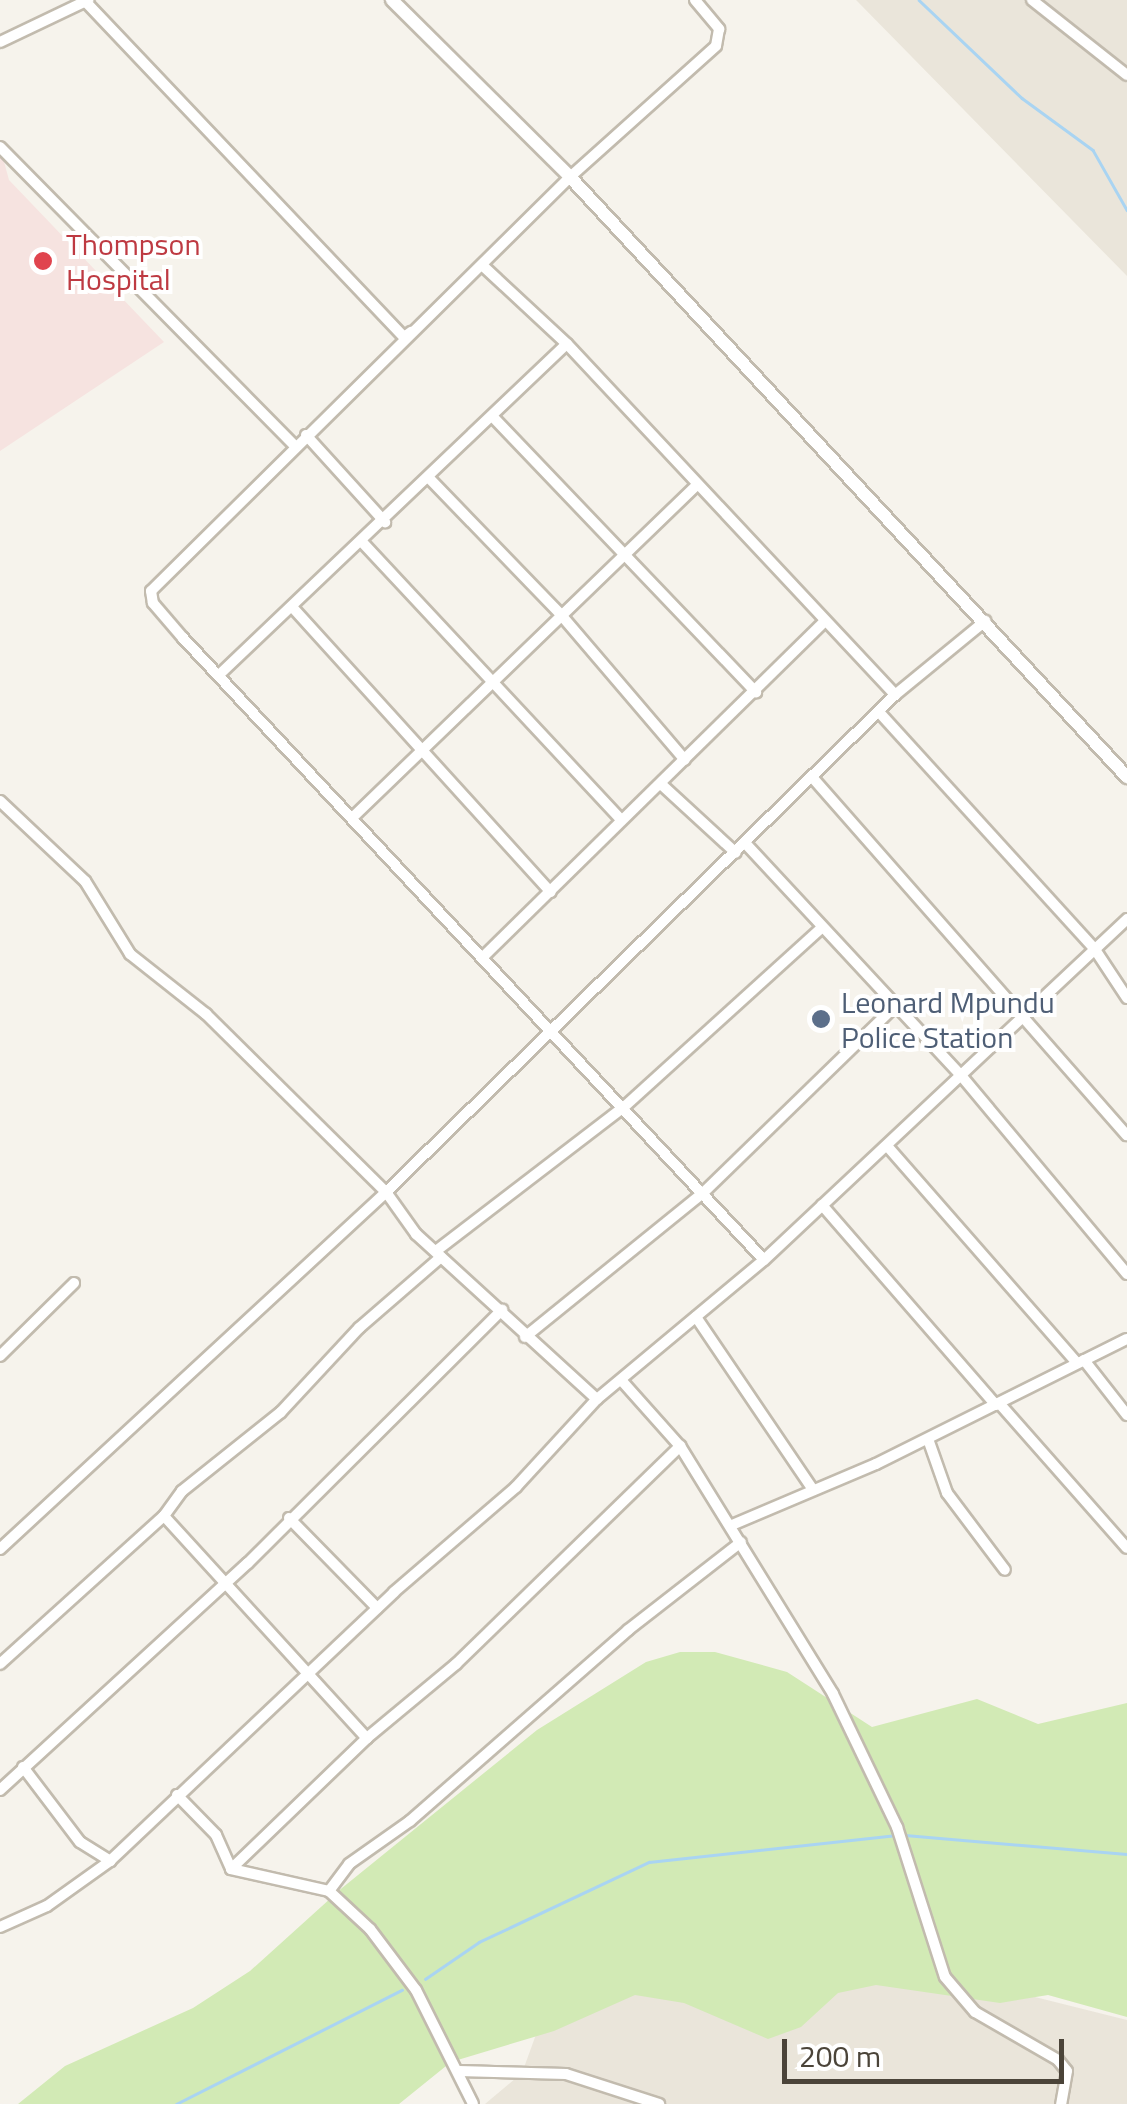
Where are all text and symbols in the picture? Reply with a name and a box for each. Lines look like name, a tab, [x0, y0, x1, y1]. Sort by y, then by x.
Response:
place label: Thompson Hospital	[66, 226, 201, 296]
marker: Thompson Hospital	[30, 248, 56, 274]
place label: Leonard Mpundu Police Station	[841, 984, 1055, 1054]
marker: Leonard Mpundu Police Station	[810, 1008, 832, 1030]
scale bar	[787, 2019, 1070, 2081]
text: 200 m	[799, 2033, 881, 2079]

